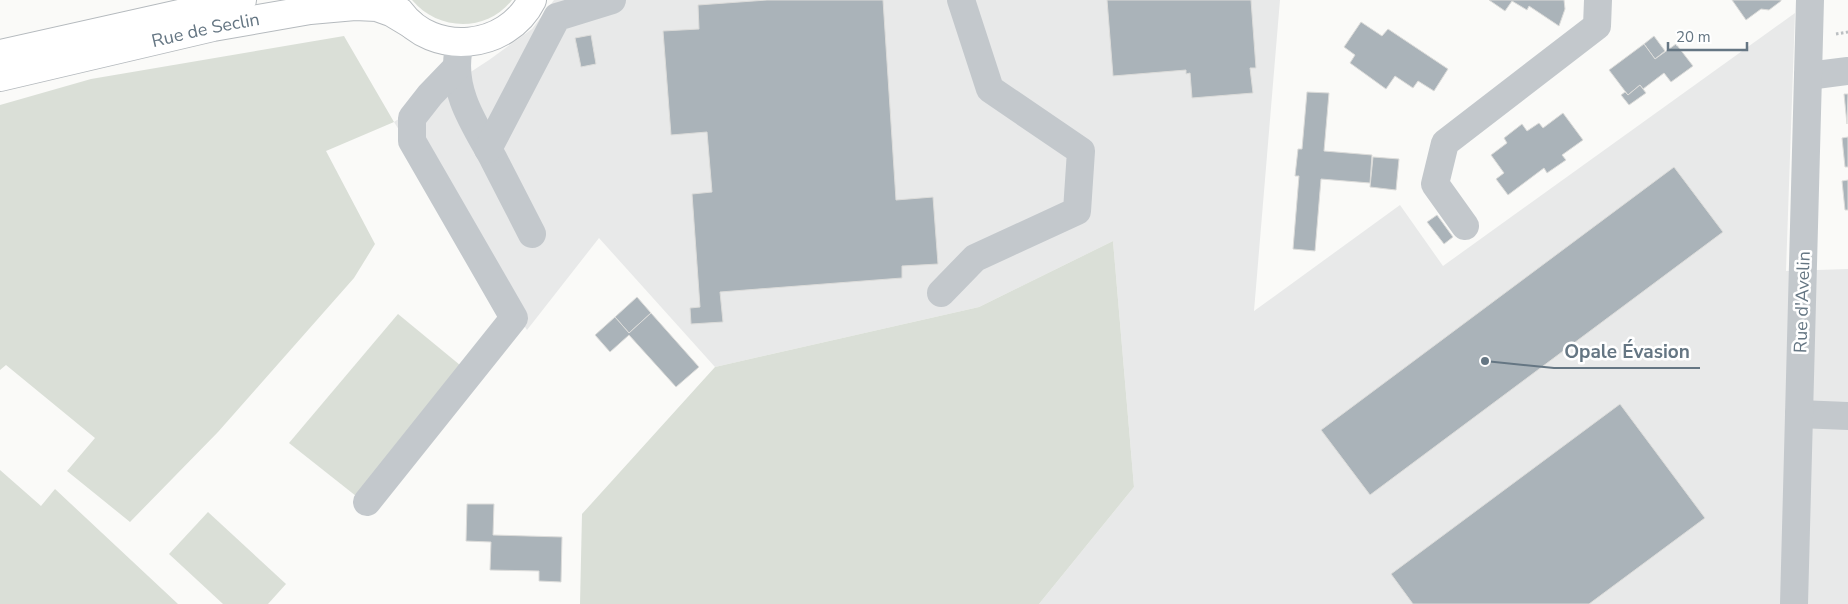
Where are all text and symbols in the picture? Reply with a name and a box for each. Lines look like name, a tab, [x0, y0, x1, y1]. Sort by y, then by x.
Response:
street label: Rue de Seclin	[149, 7, 261, 53]
scale bar	[1668, 20, 1747, 52]
text: 20 m	[1676, 27, 1711, 47]
street label: Rue d'Avelin	[1788, 251, 1816, 353]
callout: Opale Évasion	[1554, 334, 1700, 368]
text: Opale Évasion	[1564, 339, 1690, 365]

